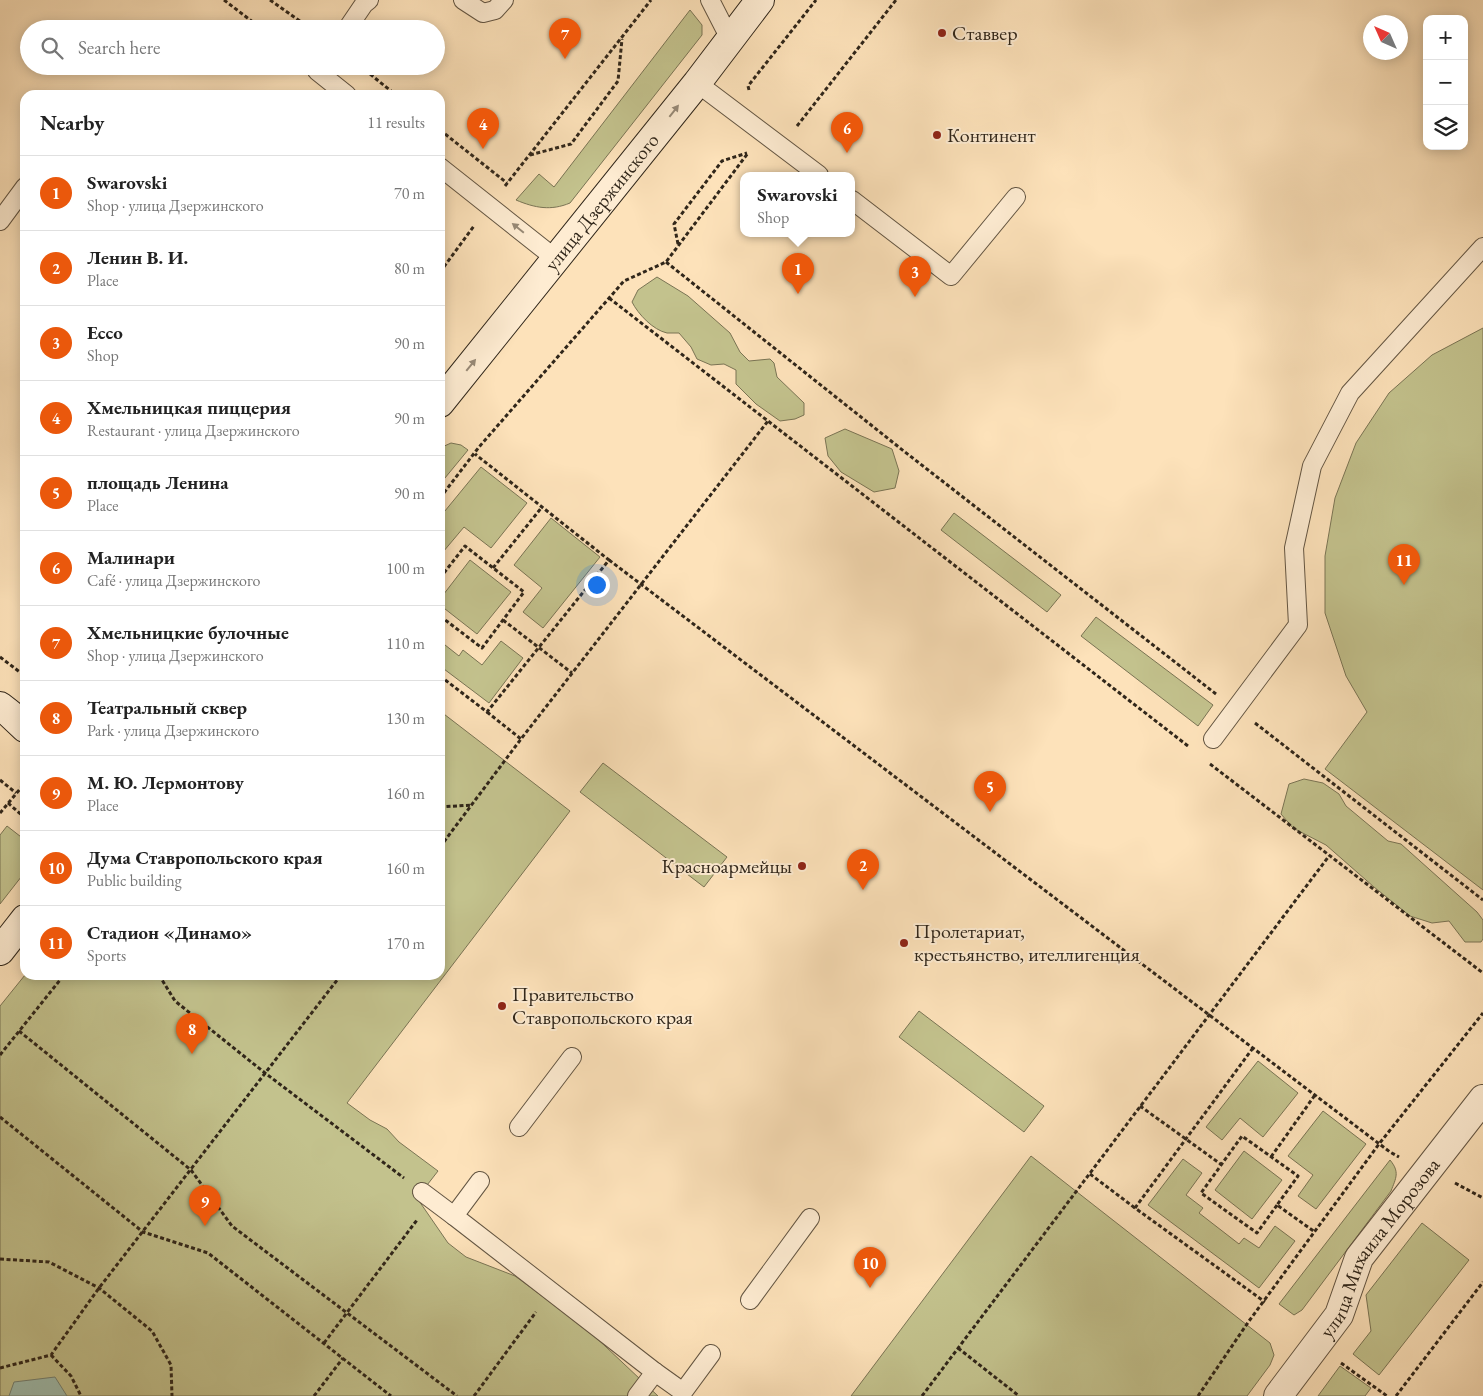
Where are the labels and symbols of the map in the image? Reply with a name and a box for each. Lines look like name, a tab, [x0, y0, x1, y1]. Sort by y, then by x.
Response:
north arrow	[1363, 15, 1408, 60]
pin: 7	[549, 18, 581, 59]
place label: Ставвер	[952, 20, 1018, 46]
marker: Ставвер	[936, 27, 948, 39]
one-way arrow	[669, 105, 679, 118]
pin: 4	[467, 108, 499, 149]
pin: 6	[831, 112, 863, 153]
place label: Континент	[947, 122, 1036, 148]
street label: улица Дзержинского	[538, 128, 665, 276]
marker: Континент	[931, 129, 943, 141]
one-way arrow	[512, 223, 525, 234]
pin: 1	[782, 253, 814, 294]
pin: 3	[899, 256, 931, 297]
one-way arrow	[465, 359, 476, 372]
pin: 11	[1388, 544, 1420, 585]
your location	[584, 572, 610, 598]
pin: 5	[974, 771, 1006, 812]
pin: 2	[847, 849, 879, 890]
place label: Красноармейцы	[662, 853, 792, 879]
marker: Красноармейцы	[796, 860, 808, 872]
place label: Пролетариат, крестьянство, ителлигенция	[914, 918, 1140, 967]
marker: Пролетариат, крестьянство, ителлигенция	[898, 937, 910, 949]
place label: Правительство Ставропольского края	[512, 981, 693, 1030]
marker: Правительство Ставропольского края	[496, 1000, 508, 1012]
pin: 8	[176, 1013, 208, 1054]
street label: улица Михаила Морозова	[1314, 1152, 1445, 1343]
pin: 9	[189, 1185, 221, 1226]
pin: 10	[854, 1247, 886, 1288]

